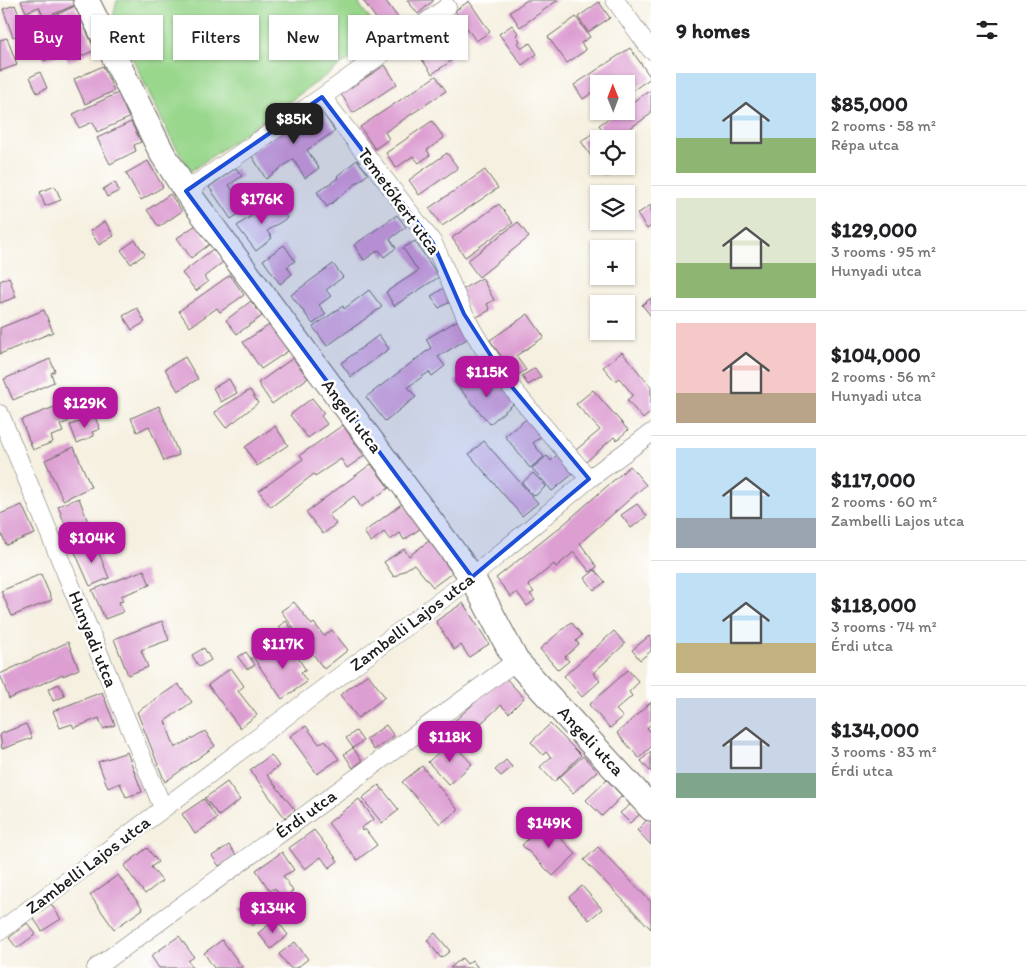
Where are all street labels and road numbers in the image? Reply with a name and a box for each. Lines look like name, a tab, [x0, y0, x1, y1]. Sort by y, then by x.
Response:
street label: Temetőkert utca	[353, 143, 445, 259]
street label: Angeli utca	[317, 374, 387, 458]
street label: Zambelli Lajos utca	[345, 568, 479, 676]
street label: Hunyadi utca	[64, 588, 122, 691]
street label: Angeli utca	[553, 701, 629, 781]
street label: Érdi utca	[271, 784, 341, 843]
street label: Zambelli Lajos utca	[21, 811, 155, 919]

